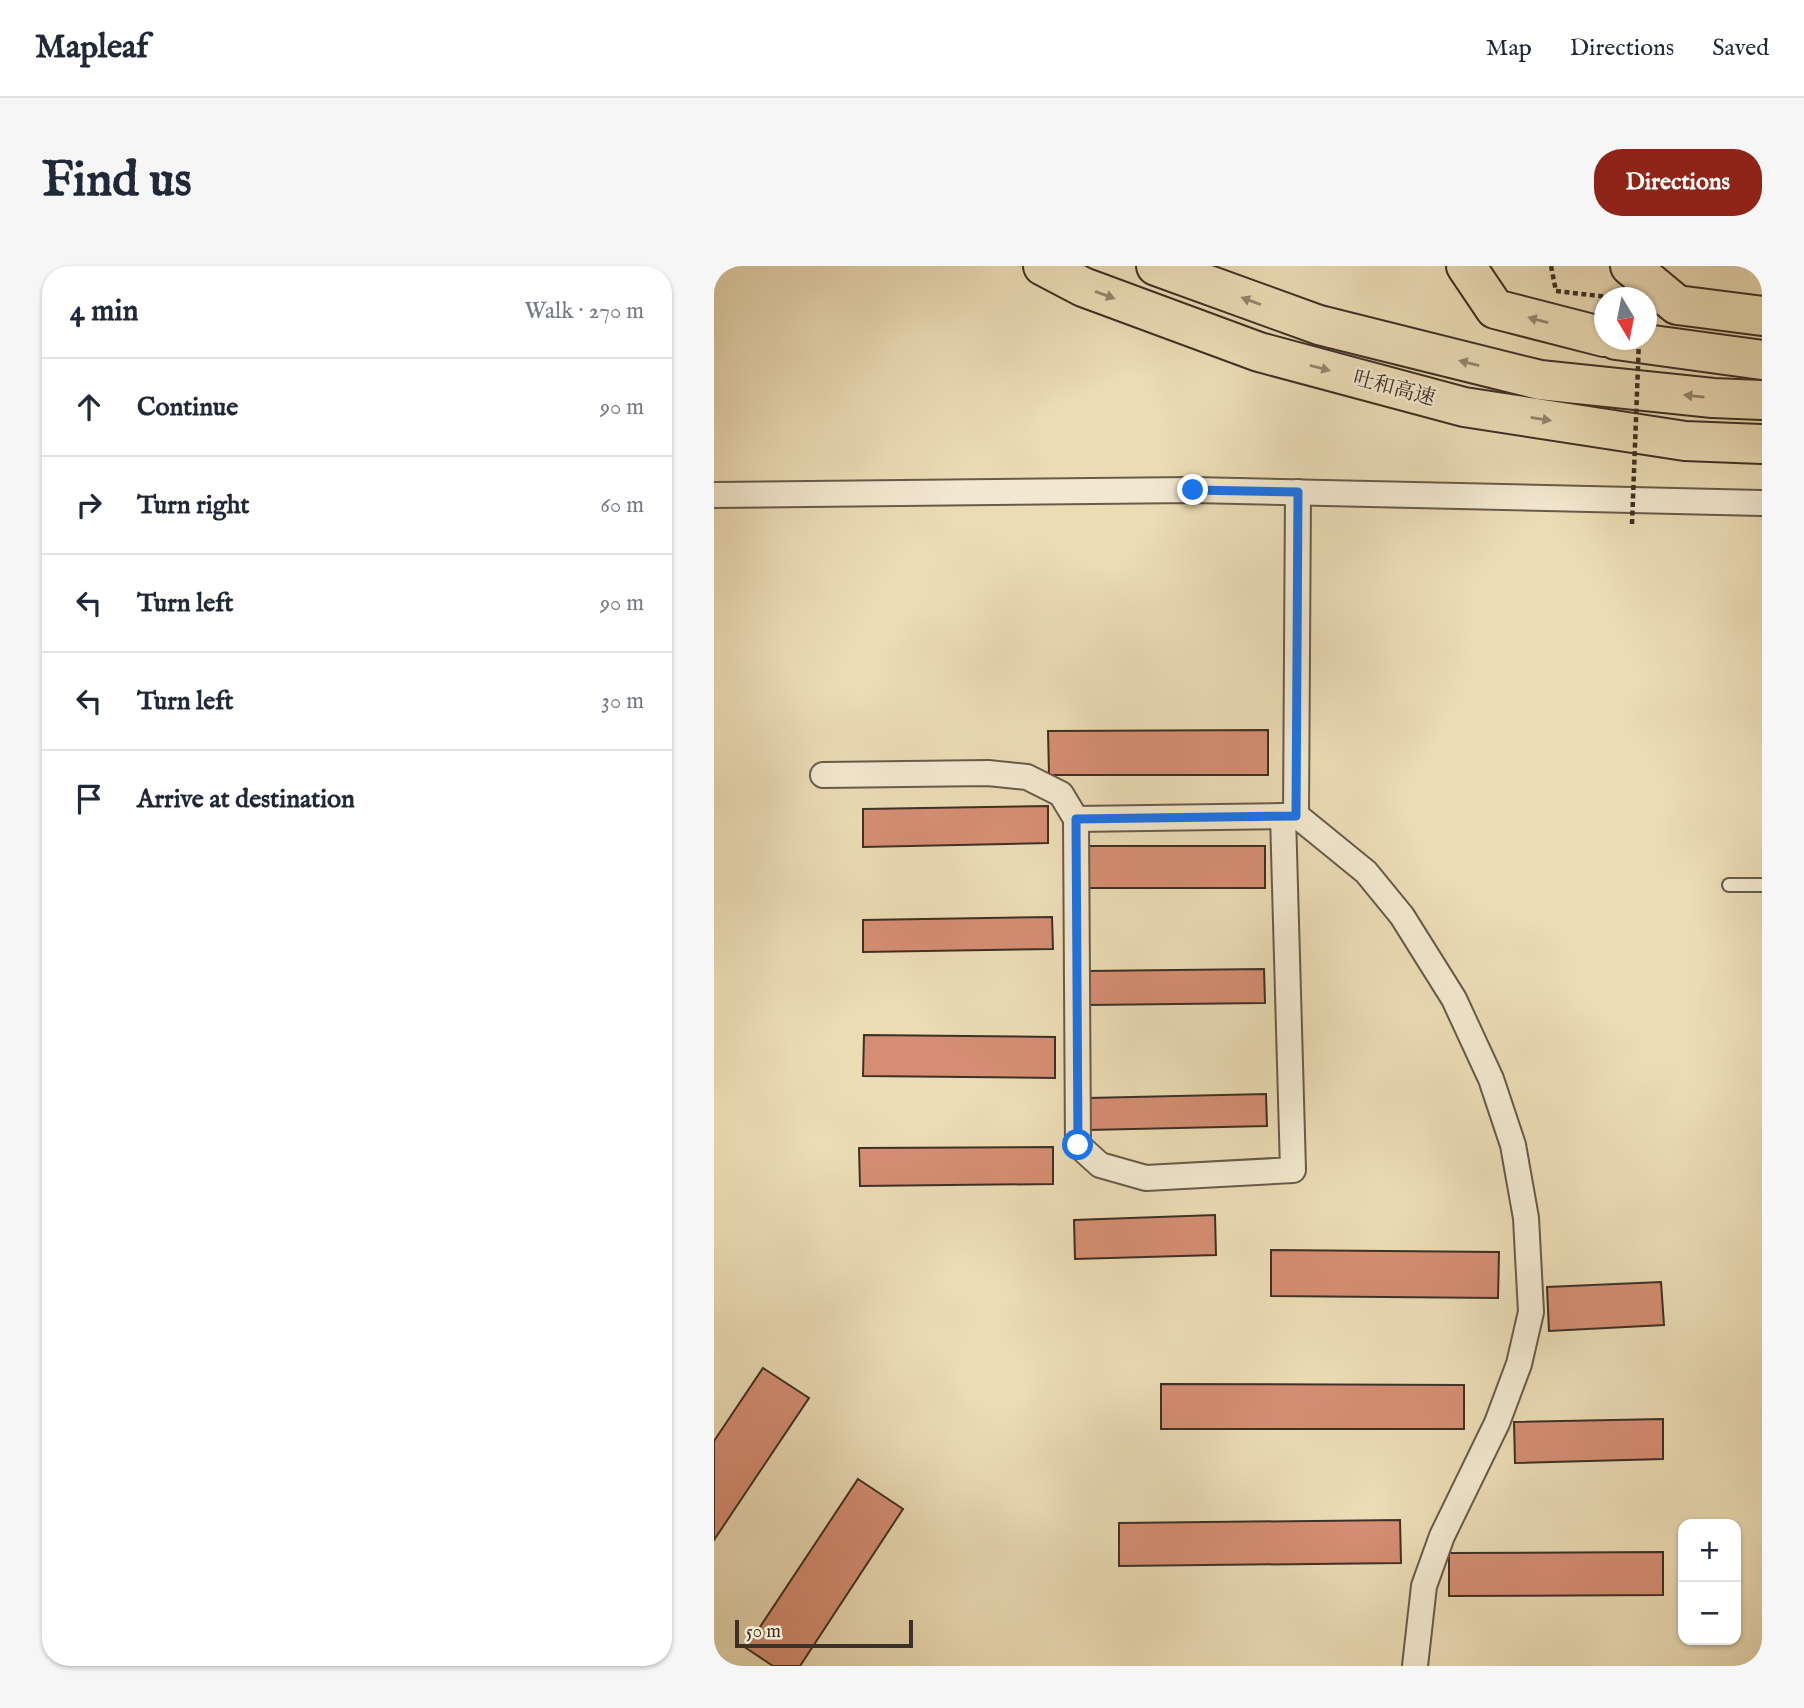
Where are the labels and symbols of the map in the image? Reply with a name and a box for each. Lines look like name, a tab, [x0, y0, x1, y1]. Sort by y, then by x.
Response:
north arrow	[1594, 287, 1657, 350]
one-way arrow	[1094, 290, 1115, 301]
one-way arrow	[1240, 295, 1261, 306]
one-way arrow	[1527, 314, 1549, 325]
one-way arrow	[1458, 357, 1480, 368]
one-way arrow	[1310, 364, 1331, 374]
street label: 吐和高速	[1350, 365, 1438, 413]
one-way arrow	[1683, 390, 1705, 401]
one-way arrow	[1531, 414, 1553, 425]
route end	[1177, 474, 1208, 505]
route start	[1062, 1129, 1093, 1160]
scale bar	[735, 1617, 914, 1649]

